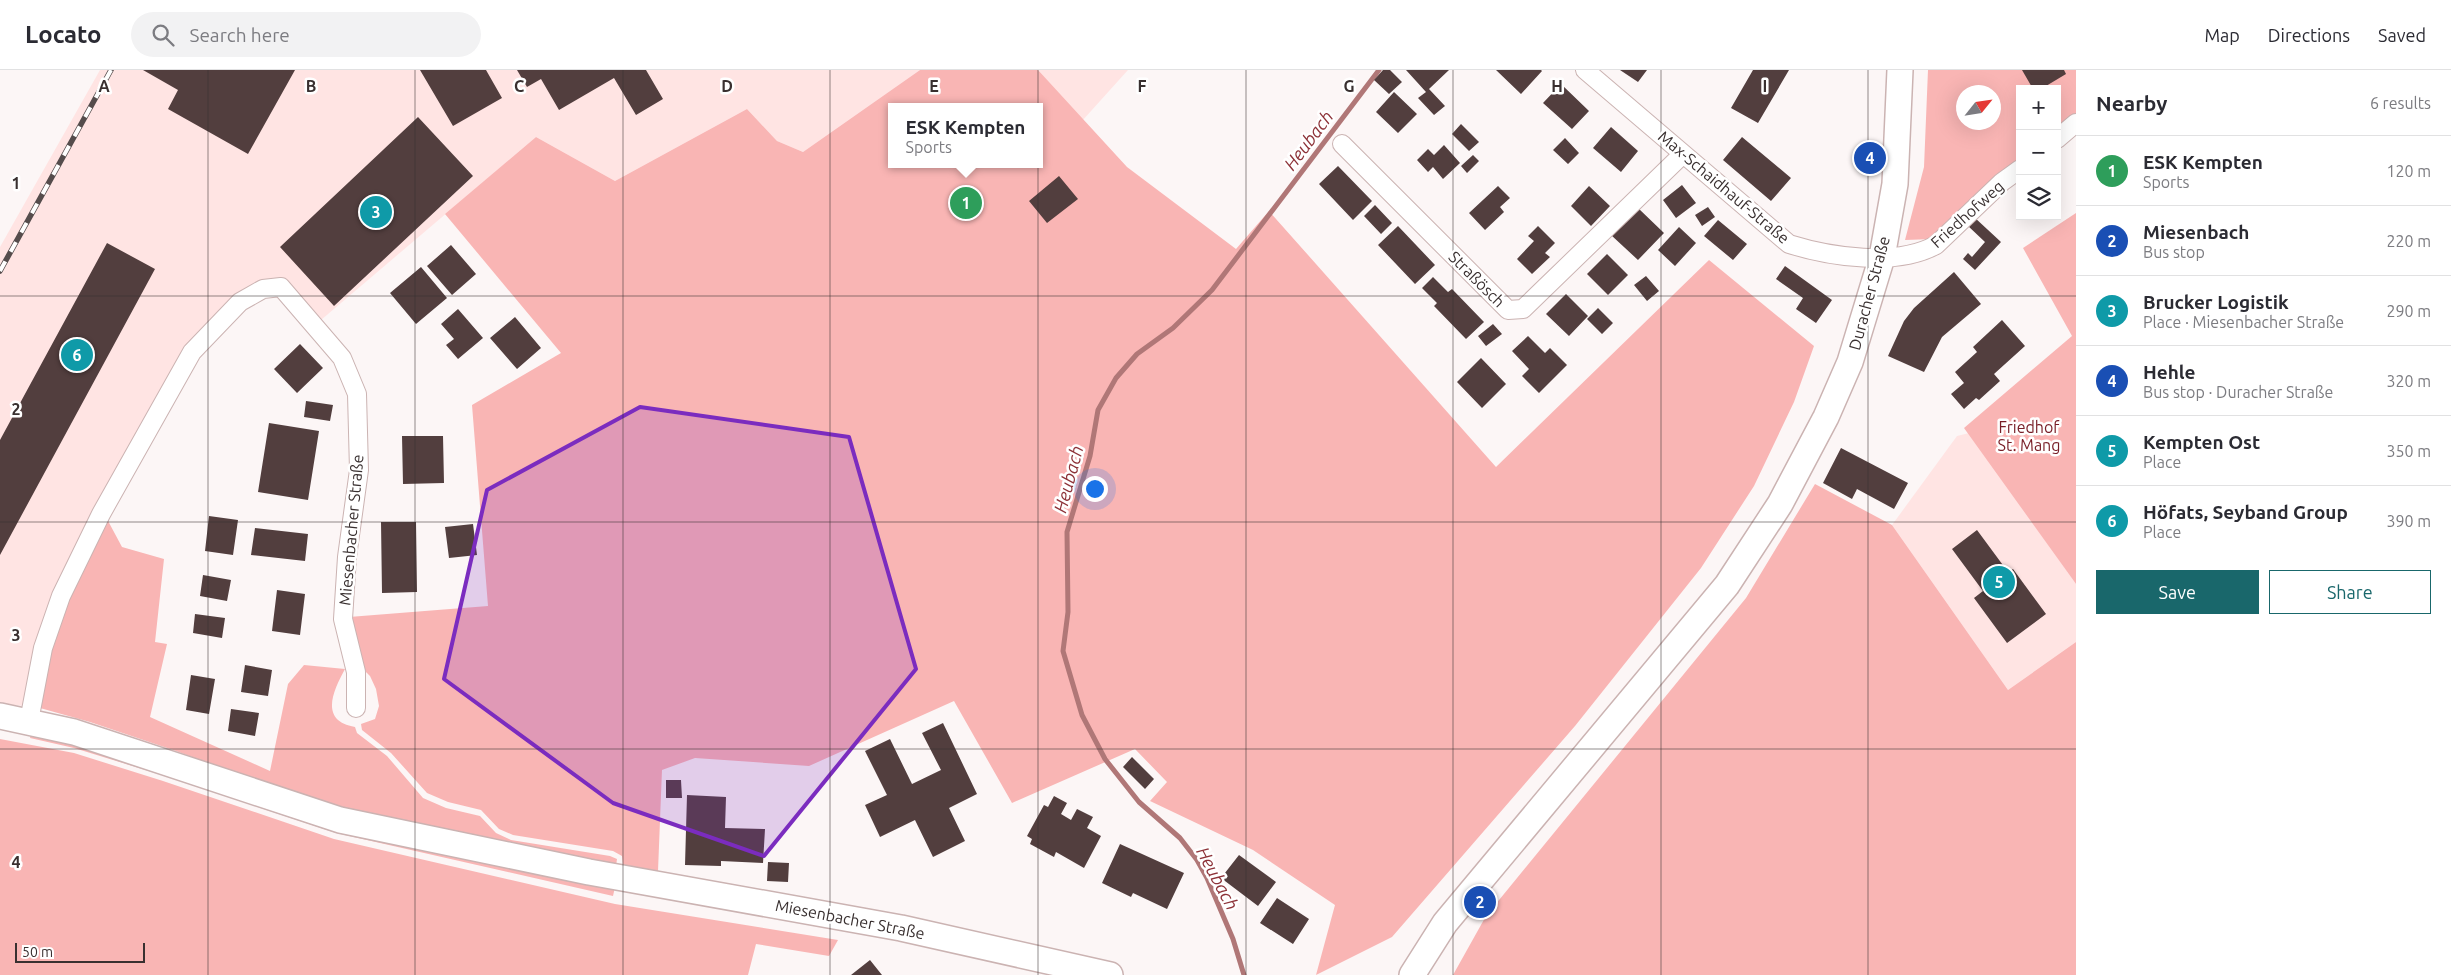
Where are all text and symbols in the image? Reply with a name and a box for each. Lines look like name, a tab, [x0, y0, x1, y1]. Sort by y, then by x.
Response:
search box	[131, 12, 481, 57]
text: Locato	[25, 21, 101, 48]
icon: search	[149, 21, 177, 49]
text: Search here	[189, 24, 290, 46]
text: Map	[2204, 25, 2240, 45]
text: Directions	[2268, 25, 2350, 45]
text: Saved	[2378, 25, 2426, 45]
text: A	[98, 77, 110, 95]
text: B	[306, 77, 316, 95]
text: C	[514, 77, 524, 95]
text: D	[721, 77, 733, 95]
text: E	[929, 77, 939, 95]
text: F	[1138, 77, 1147, 95]
text: G	[1343, 77, 1355, 95]
text: H	[1551, 77, 1563, 95]
text: I	[1763, 77, 1767, 95]
north arrow	[1956, 85, 2001, 130]
map controls	[2016, 85, 2061, 220]
button: +	[2016, 85, 2061, 130]
text: Nearby	[2096, 91, 2167, 115]
text: 6 results	[2370, 94, 2431, 112]
popup	[888, 103, 1043, 168]
water label: Heubach	[1279, 107, 1337, 173]
text: ESK Kempten	[906, 116, 1025, 138]
street label: Max-Schaidhauf-Straße	[1655, 127, 1793, 247]
button: −	[2016, 130, 2061, 175]
text: Sports	[906, 138, 952, 156]
pin: 4	[1854, 139, 1886, 177]
text: ESK Kempten	[2143, 151, 2263, 173]
text: 1	[2107, 162, 2117, 180]
text: 120 m	[2386, 162, 2431, 180]
text: Sports	[2143, 173, 2189, 191]
text: 1	[11, 174, 21, 192]
button: layers	[2016, 175, 2061, 220]
street label: Friedhofweg	[1927, 177, 2007, 251]
pin: 1	[950, 184, 982, 222]
pin: 3	[360, 193, 392, 231]
text: Miesenbach	[2143, 221, 2249, 243]
text: 2	[2107, 232, 2117, 250]
text: 220 m	[2386, 232, 2431, 250]
street label: Duracher Straße	[1845, 234, 1893, 352]
text: Bus stop	[2143, 243, 2205, 261]
street label: Straßösch	[1445, 247, 1509, 311]
text: Brucker Logistik	[2143, 291, 2289, 313]
text: 3	[2107, 302, 2117, 320]
text: 290 m	[2386, 302, 2431, 320]
text: Place · Miesenbacher Straße	[2143, 313, 2344, 331]
pin: 6	[61, 336, 93, 374]
text: Hehle	[2143, 361, 2196, 383]
text: 4	[2107, 372, 2117, 390]
text: 320 m	[2386, 372, 2431, 390]
text: Bus stop · Duracher Straße	[2143, 383, 2333, 401]
text: 2	[11, 400, 21, 418]
park label: Friedhof St. Mang	[1998, 418, 2060, 454]
text: Kempten Ost	[2143, 431, 2260, 453]
text: 5	[2107, 442, 2117, 460]
text: 350 m	[2386, 442, 2431, 460]
water label: Heubach	[1049, 443, 1087, 515]
text: Place	[2143, 453, 2181, 471]
street label: Miesenbacher Straße	[335, 454, 367, 606]
your location	[1082, 476, 1108, 502]
text: Höfats, Seyband Group	[2143, 501, 2348, 523]
text: 6	[2107, 512, 2117, 530]
text: 390 m	[2386, 512, 2431, 530]
text: Place	[2143, 523, 2181, 541]
pin: 5	[1983, 563, 2015, 601]
button: Save	[2096, 570, 2259, 614]
button: Share	[2269, 570, 2431, 614]
text: 3	[11, 626, 21, 644]
water label: Heubach	[1193, 843, 1243, 913]
text: 4	[11, 853, 21, 871]
pin: 2	[1464, 883, 1496, 921]
street label: Miesenbacher Straße	[774, 896, 926, 942]
scale bar	[15, 940, 145, 963]
text: 50 m	[22, 944, 53, 960]

